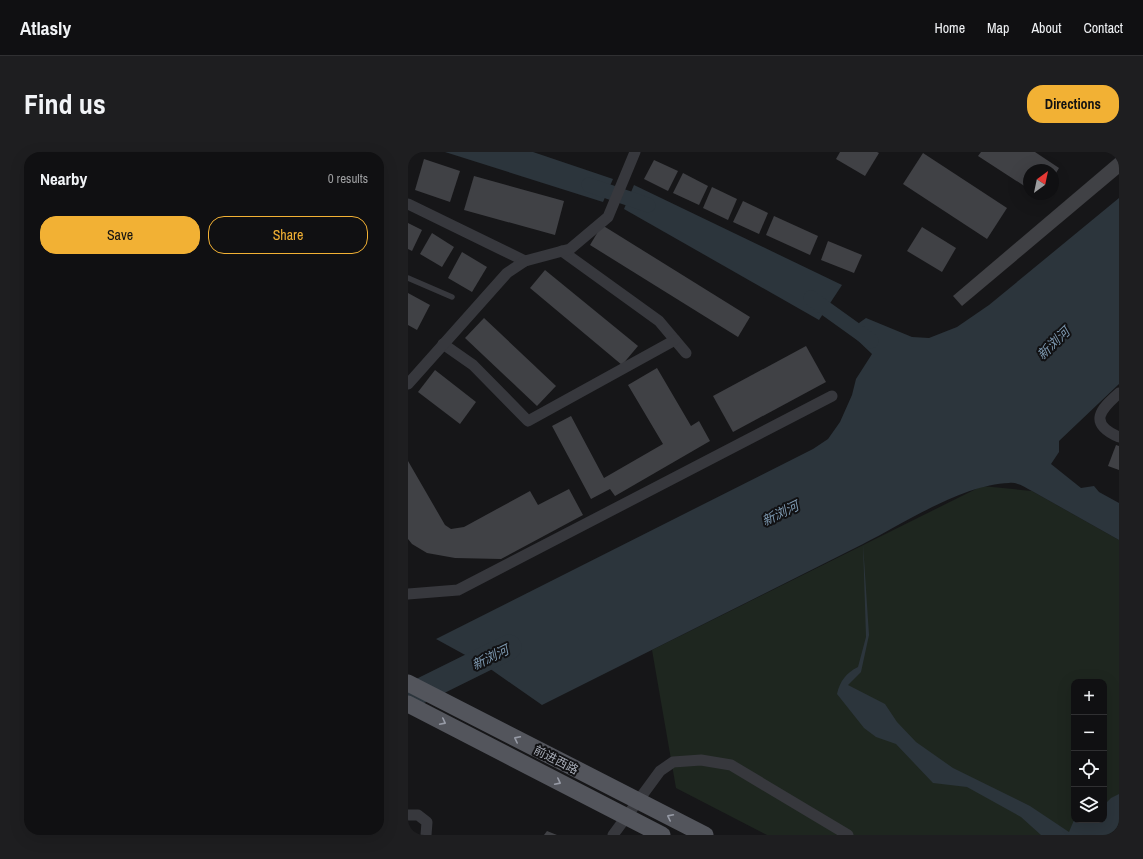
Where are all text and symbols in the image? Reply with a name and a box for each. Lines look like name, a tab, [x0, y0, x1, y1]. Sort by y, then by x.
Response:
text: Atlasly	[20, 15, 71, 41]
text: Home	[934, 19, 965, 37]
text: Map	[987, 19, 1009, 37]
text: About	[1031, 19, 1061, 37]
text: Contact	[1083, 19, 1123, 37]
text: Find us	[24, 85, 106, 123]
button: Directions	[1027, 85, 1119, 123]
north arrow	[1023, 164, 1059, 200]
text: Nearby	[40, 167, 87, 190]
text: 0 results	[328, 170, 368, 187]
button: Save	[40, 216, 200, 254]
button: Share	[208, 216, 368, 254]
water label: 新浏河	[1033, 322, 1075, 363]
water label: 新浏河	[759, 496, 804, 530]
water label: 新浏河	[469, 640, 514, 674]
map controls	[1071, 679, 1107, 823]
button: +	[1071, 679, 1107, 715]
button: −	[1071, 715, 1107, 751]
one-way arrow	[438, 717, 446, 725]
one-way arrow	[514, 737, 521, 744]
street label: 前进西路	[531, 742, 581, 778]
button: locate	[1071, 751, 1107, 787]
one-way arrow	[554, 777, 561, 785]
button: layers	[1071, 787, 1107, 823]
one-way arrow	[667, 815, 674, 822]

